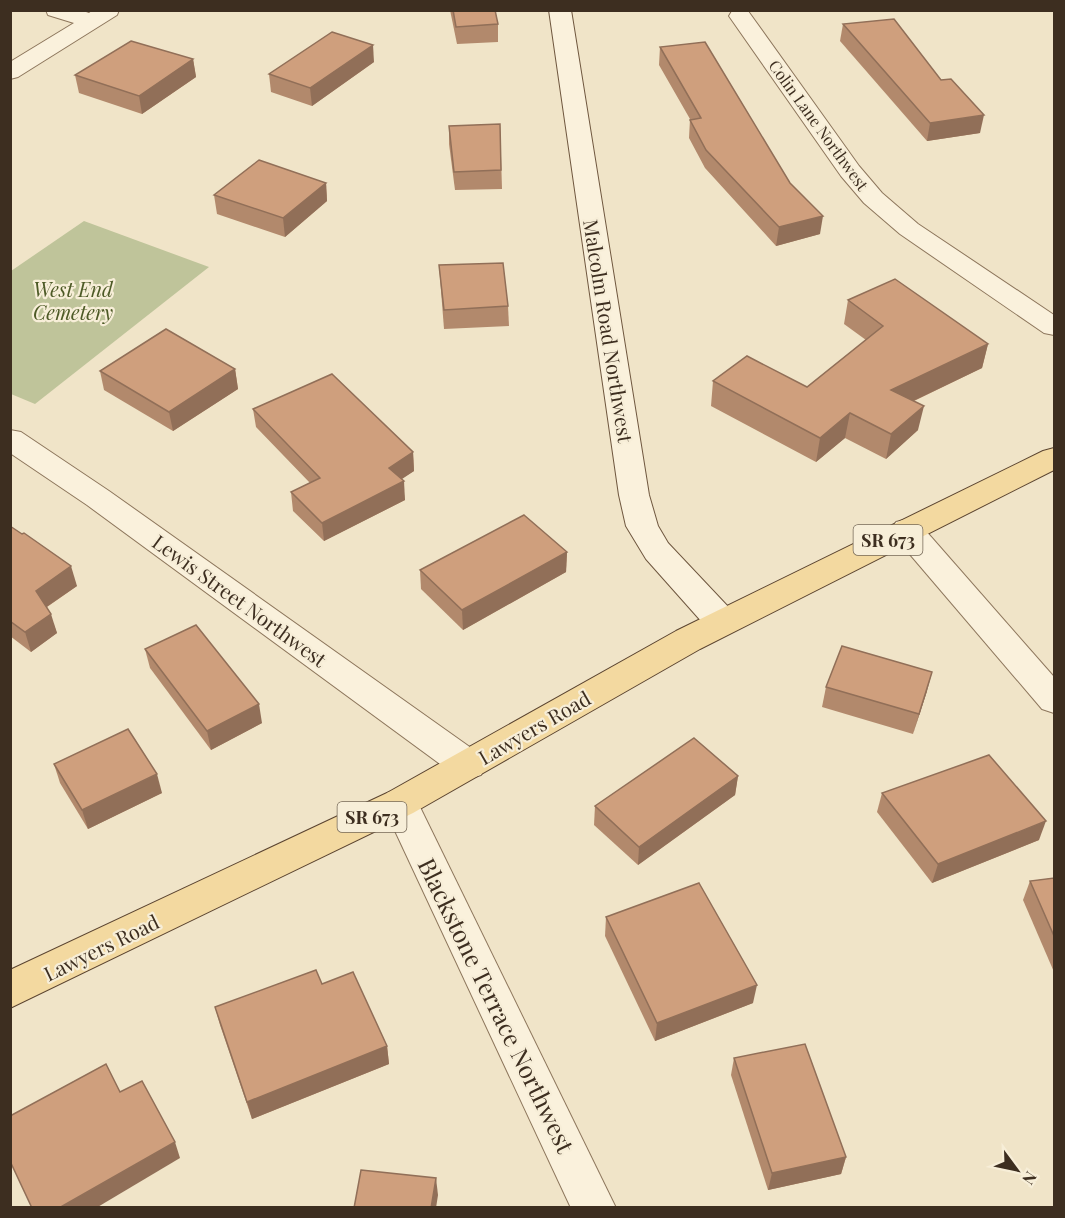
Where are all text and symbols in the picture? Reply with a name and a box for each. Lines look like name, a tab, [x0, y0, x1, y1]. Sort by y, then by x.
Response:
street label: Colin Lane Northwest	[765, 56, 874, 195]
street label: Malcolm Road Northwest	[578, 217, 640, 446]
park label: West End Cemetery	[33, 275, 114, 325]
road number: SR 673	[854, 525, 922, 555]
street label: Lewis Street Northwest	[148, 528, 333, 673]
street label: Lawyers Road	[473, 684, 595, 770]
road number: SR 673	[338, 802, 406, 832]
street label: Blackstone Terrace Northwest	[412, 852, 583, 1158]
street label: Lawyers Road	[39, 907, 164, 987]
north arrow	[987, 1140, 1047, 1200]
text: N	[1018, 1168, 1042, 1189]

